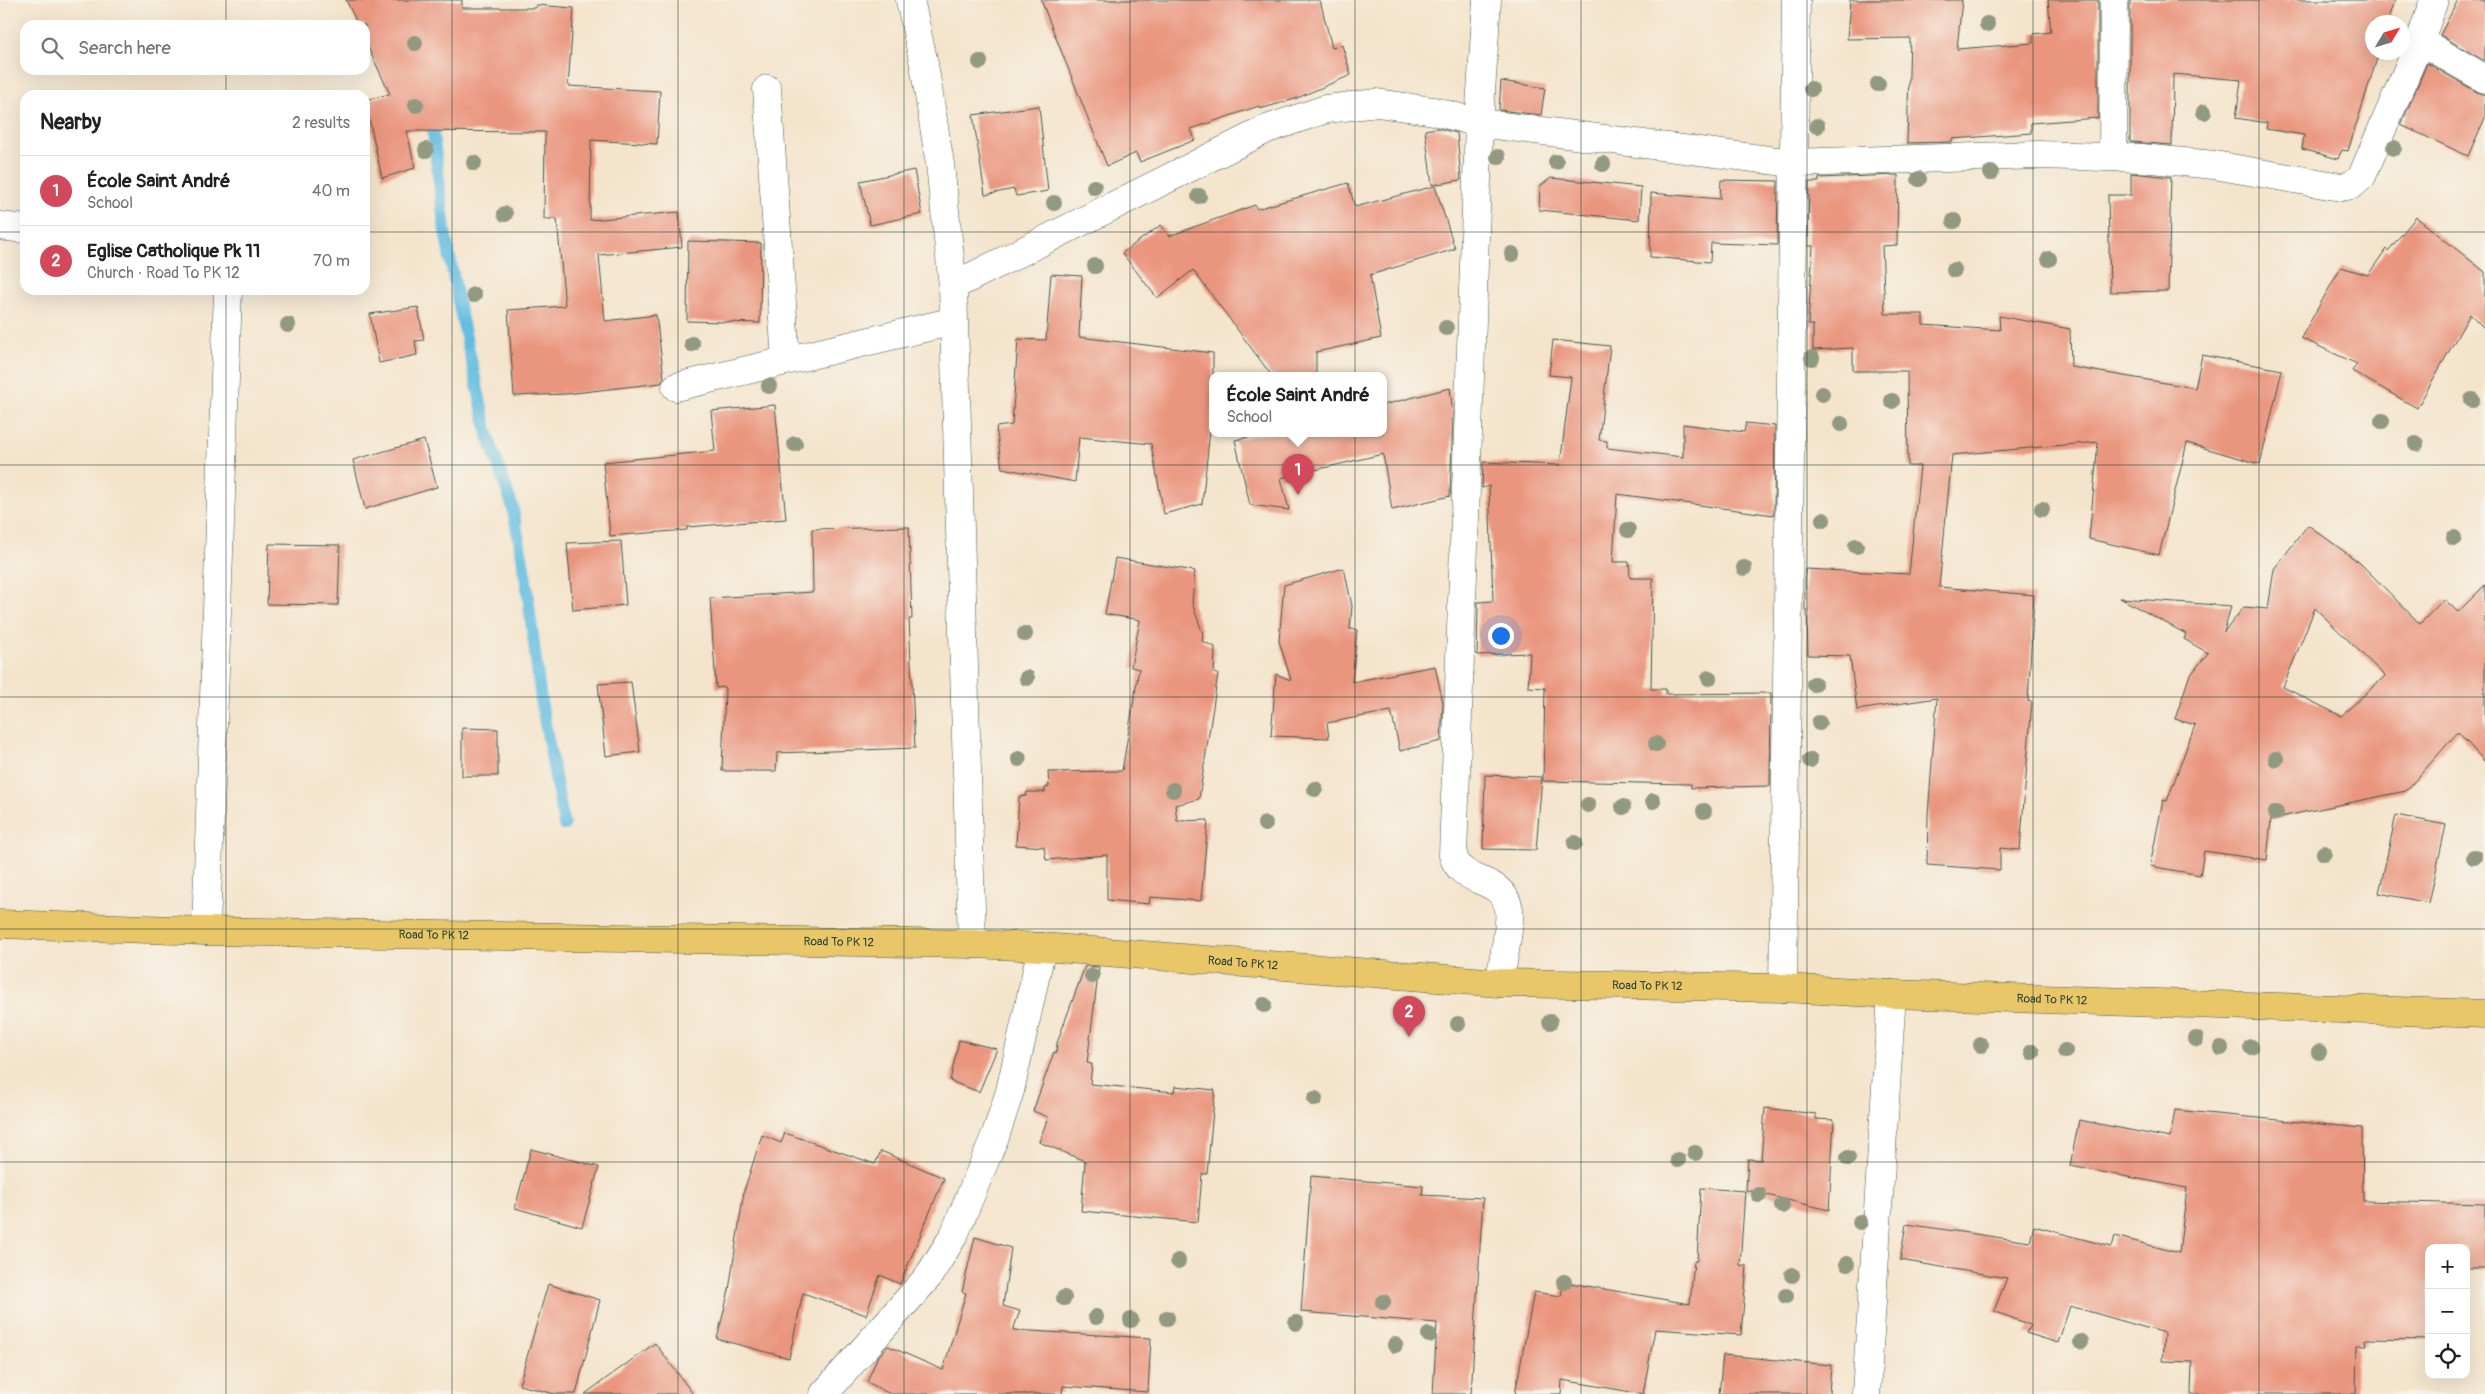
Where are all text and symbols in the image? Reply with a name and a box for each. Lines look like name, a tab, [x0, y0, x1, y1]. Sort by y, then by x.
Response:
north arrow	[2365, 15, 2410, 60]
search box	[20, 20, 370, 75]
icon: search	[38, 34, 66, 62]
text: Search here	[78, 36, 171, 60]
text: Nearby	[40, 109, 101, 136]
text: 2 results	[292, 113, 350, 133]
text: École Saint André	[87, 169, 230, 193]
text: 1	[53, 181, 59, 201]
text: 40 m	[312, 181, 350, 201]
text: School	[87, 193, 133, 213]
text: Eglise Catholique Pk 11	[87, 239, 260, 263]
text: 2	[52, 251, 60, 271]
text: 70 m	[313, 251, 350, 271]
text: Church · Road To PK 12	[87, 263, 240, 283]
popup	[1209, 372, 1387, 437]
text: École Saint André	[1226, 383, 1370, 407]
text: School	[1226, 407, 1272, 427]
pin: 1	[1282, 454, 1314, 495]
your location	[1488, 623, 1514, 649]
street label: Road To PK 12	[398, 927, 470, 943]
street label: Road To PK 12	[803, 934, 874, 950]
street label: Road To PK 12	[1207, 953, 1279, 974]
street label: Road To PK 12	[1612, 978, 1683, 994]
street label: Road To PK 12	[2016, 991, 2088, 1009]
pin: 2	[1393, 996, 1425, 1037]
map controls	[2425, 1244, 2470, 1379]
button: +	[2425, 1244, 2470, 1289]
button: −	[2425, 1289, 2470, 1334]
button: locate	[2425, 1334, 2470, 1379]

